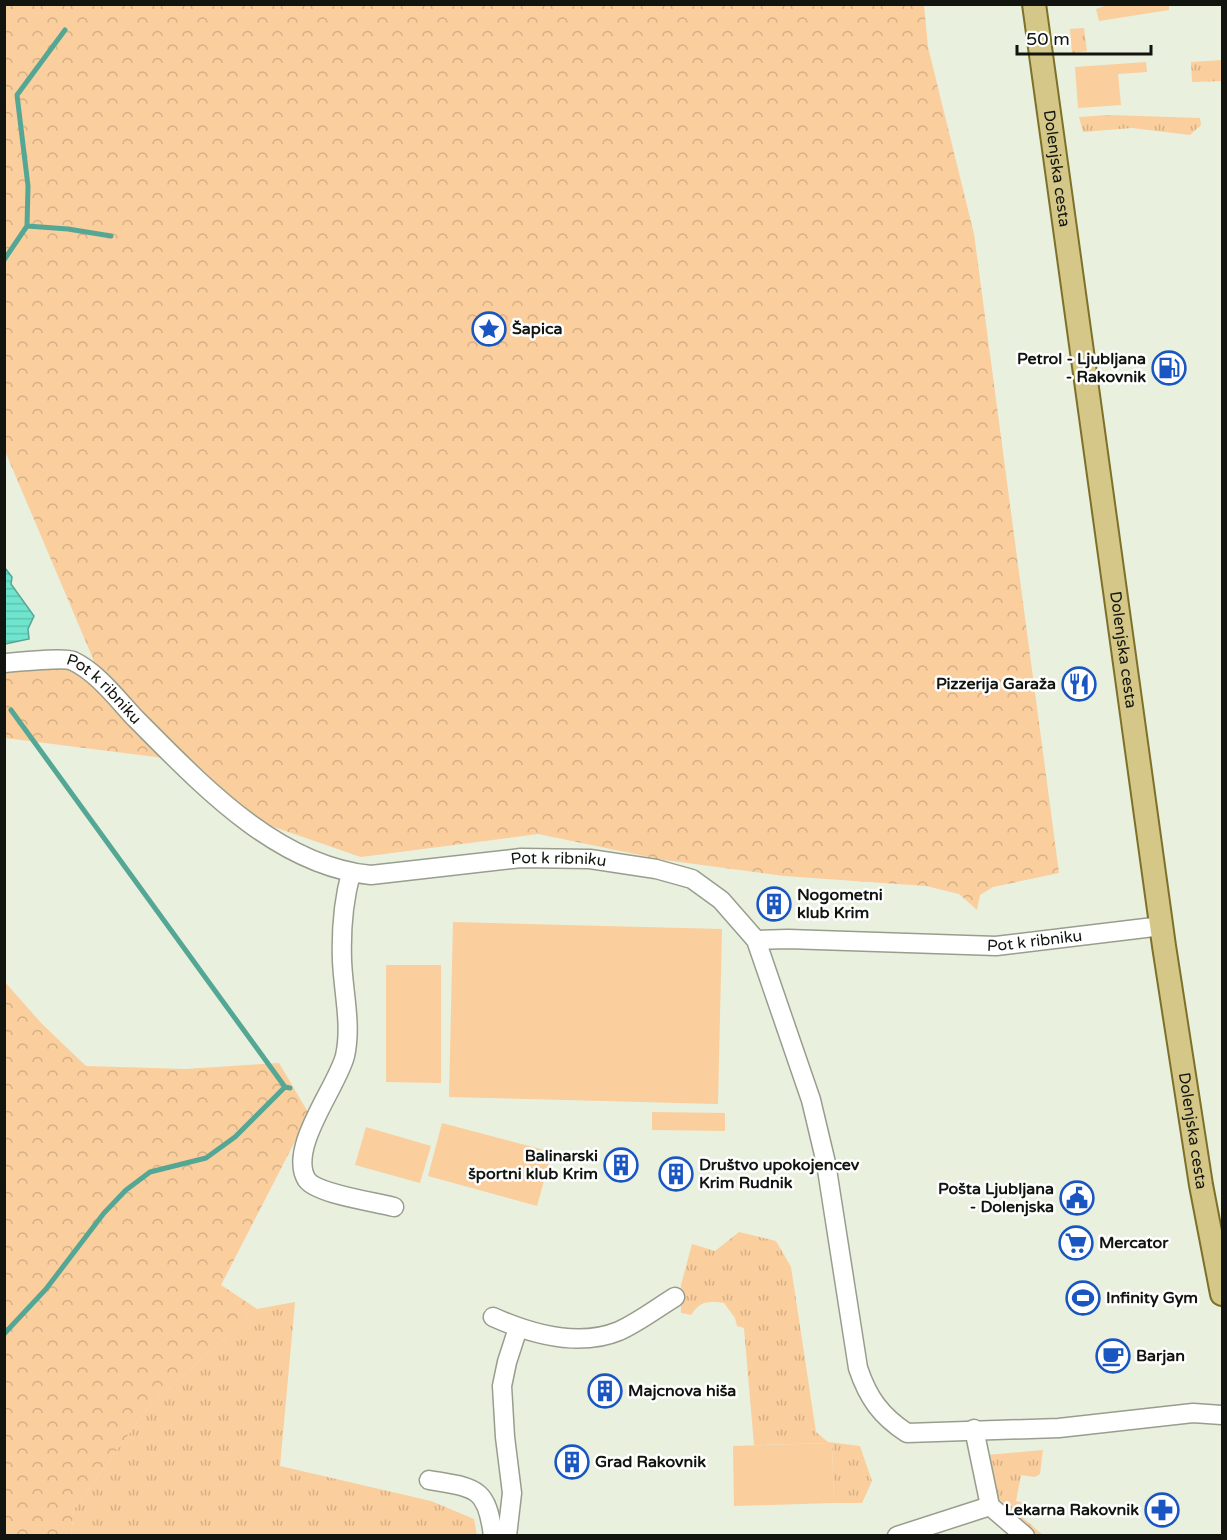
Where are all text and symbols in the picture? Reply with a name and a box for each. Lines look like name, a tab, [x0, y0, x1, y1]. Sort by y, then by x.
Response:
scale bar	[1017, 18, 1150, 56]
text: 50 m	[1026, 28, 1070, 50]
street label: Dolenjska cesta	[1039, 109, 1075, 228]
place icon: Šapica	[471, 311, 507, 347]
place label: Šapica	[512, 319, 562, 339]
place label: Petrol - Ljubljana - Rakovnik	[1017, 349, 1146, 387]
fuel station icon: Petrol - Ljubljana - Rakovnik	[1151, 350, 1187, 386]
street label: Dolenjska cesta	[1105, 590, 1141, 710]
street label: Pot k ribniku	[64, 650, 146, 728]
restaurant icon: Pizzerija Garaža	[1061, 666, 1097, 702]
place label: Pizzerija Garaža	[936, 674, 1056, 694]
street label: Pot k ribniku	[510, 848, 608, 871]
place label: Nogometni klub Krim	[797, 885, 883, 923]
building icon: Nogometni klub Krim	[756, 886, 792, 922]
street label: Pot k ribniku	[987, 926, 1083, 956]
street label: Dolenjska cesta	[1174, 1071, 1212, 1191]
place label: Balinarski športni klub Krim	[468, 1146, 598, 1184]
building icon: Balinarski športni klub Krim	[603, 1147, 639, 1183]
place label: Društvo upokojencev Krim Rudnik	[699, 1155, 860, 1193]
building icon: Društvo upokojencev Krim Rudnik	[658, 1156, 694, 1192]
place label: Pošta Ljubljana - Dolenjska	[938, 1179, 1054, 1217]
public building icon: Pošta Ljubljana - Dolenjska	[1059, 1180, 1095, 1216]
supermarket icon: Mercator	[1058, 1225, 1094, 1261]
place label: Mercator	[1099, 1233, 1169, 1253]
sports icon: Infinity Gym	[1065, 1280, 1101, 1316]
place label: Infinity Gym	[1106, 1288, 1198, 1308]
cafe icon: Barjan	[1095, 1338, 1131, 1374]
place label: Barjan	[1136, 1346, 1185, 1366]
building icon: Majcnova hiša	[587, 1373, 623, 1409]
place label: Majcnova hiša	[628, 1381, 736, 1401]
building icon: Grad Rakovnik	[554, 1444, 590, 1480]
place label: Grad Rakovnik	[595, 1452, 706, 1472]
pharmacy icon: Lekarna Rakovnik	[1144, 1492, 1180, 1528]
place label: Lekarna Rakovnik	[1005, 1500, 1139, 1520]

